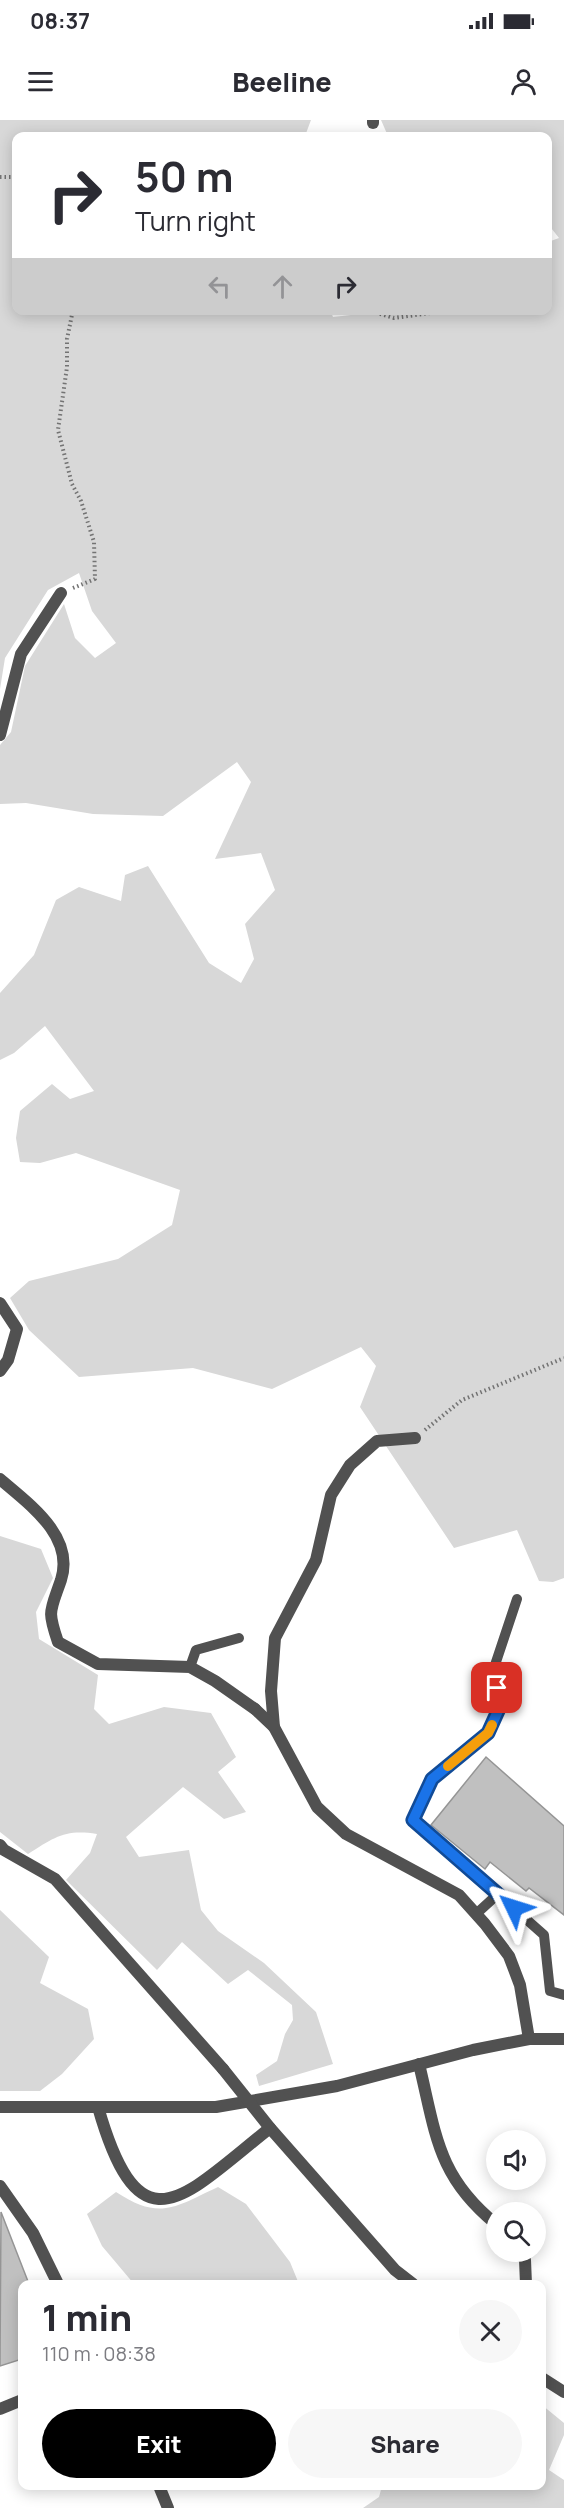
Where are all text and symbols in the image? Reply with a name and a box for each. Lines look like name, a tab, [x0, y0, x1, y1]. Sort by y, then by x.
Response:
text: 08:37	[30, 6, 90, 36]
text: Beeline	[232, 63, 332, 100]
icon: menu	[24, 65, 57, 98]
icon: person	[507, 65, 540, 98]
text: 50 m	[135, 147, 233, 205]
icon: right	[36, 156, 114, 234]
text: Turn right	[135, 202, 256, 239]
icon: left	[203, 270, 236, 303]
icon: ahead	[266, 270, 299, 303]
icon: right	[329, 270, 362, 303]
pin	[471, 1662, 522, 1713]
icon: arrive	[480, 1671, 513, 1704]
position arrow	[482, 1876, 546, 1940]
map controls	[486, 2130, 546, 2262]
button: sound	[486, 2130, 546, 2190]
button: search	[486, 2202, 546, 2262]
text: 1 min	[42, 2293, 132, 2342]
button: close	[459, 2300, 522, 2363]
text: 110 m · 08:38	[42, 2340, 156, 2367]
button: Exit	[42, 2409, 276, 2478]
button: Share	[288, 2409, 522, 2478]

